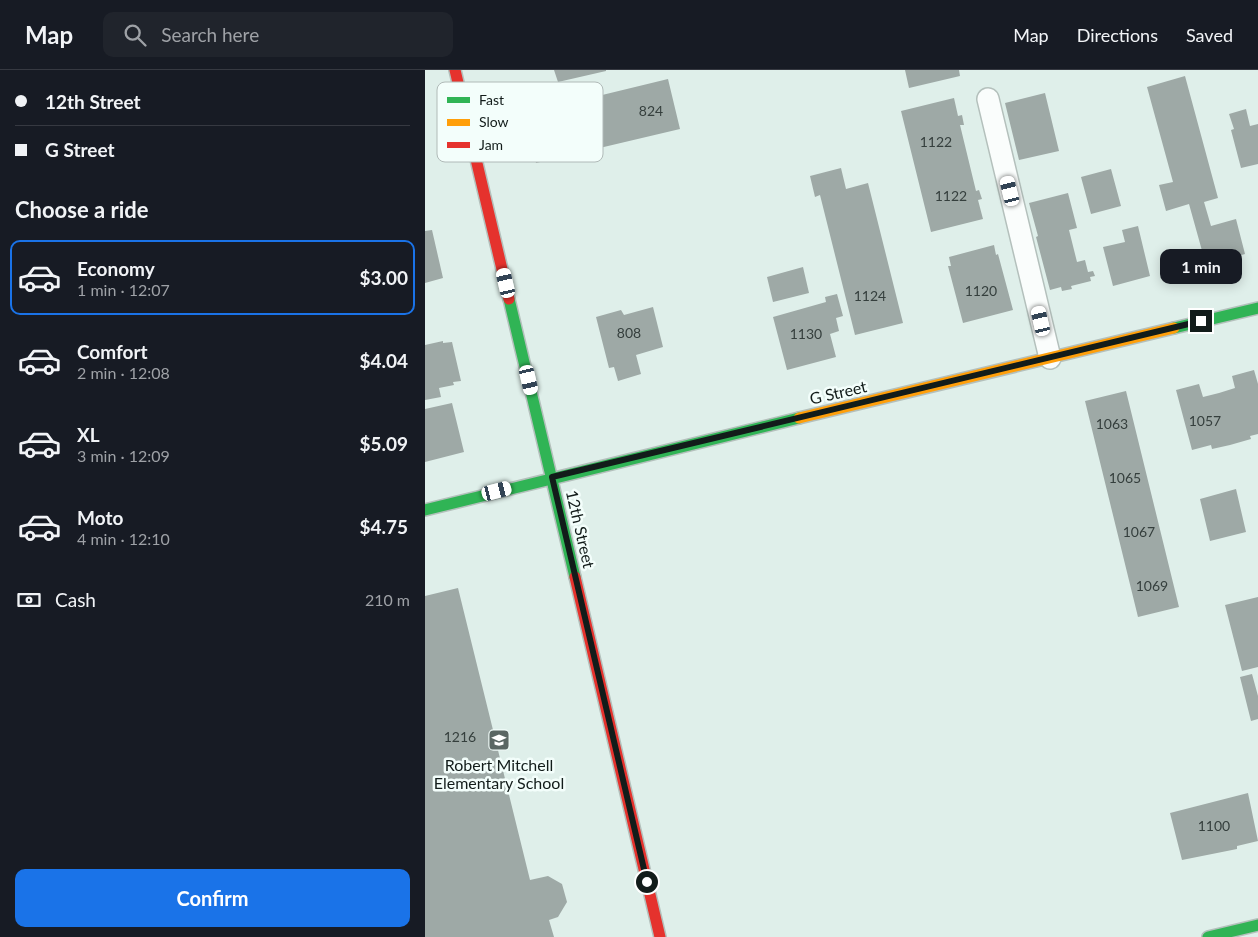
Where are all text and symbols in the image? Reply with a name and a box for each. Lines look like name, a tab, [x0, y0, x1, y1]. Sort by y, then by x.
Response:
search box	[103, 12, 453, 57]
text: Map	[25, 20, 73, 49]
icon: search	[121, 21, 149, 49]
text: Search here	[161, 23, 259, 46]
text: Map	[1013, 24, 1049, 46]
text: Directions	[1077, 24, 1158, 46]
text: Saved	[1186, 24, 1233, 46]
legend	[437, 82, 603, 162]
text: 12th Street	[45, 90, 141, 113]
text: Fast	[479, 91, 504, 108]
house number: 824	[639, 102, 663, 119]
text: Slow	[479, 113, 509, 130]
house number: 1122	[920, 133, 952, 150]
text: Jam	[479, 136, 503, 153]
text: G Street	[45, 138, 115, 161]
car	[999, 175, 1020, 207]
house number: 1122	[935, 187, 967, 204]
text: Choose a ride	[15, 196, 149, 223]
callout: 1 min	[1160, 248, 1242, 284]
icon: car	[17, 255, 62, 300]
text: Economy	[77, 257, 155, 280]
text: 1 min	[1181, 257, 1221, 276]
text: $3.00	[359, 266, 408, 289]
car	[495, 267, 516, 299]
text: 1 min · 12:07	[77, 280, 170, 299]
house number: 1120	[965, 282, 997, 299]
house number: 1124	[854, 287, 886, 304]
car	[1030, 305, 1051, 337]
route end	[1190, 310, 1212, 332]
house number: 808	[617, 324, 641, 341]
house number: 1130	[790, 325, 822, 342]
icon: car	[17, 338, 62, 383]
text: Comfort	[77, 340, 148, 363]
text: $4.04	[359, 349, 408, 372]
text: 2 min · 12:08	[77, 363, 170, 382]
car	[518, 364, 539, 396]
street label: G Street	[808, 376, 869, 408]
house number: 1057	[1189, 412, 1221, 429]
house number: 1063	[1096, 415, 1128, 432]
icon: car	[17, 421, 62, 466]
text: XL	[77, 423, 100, 446]
text: $5.09	[359, 432, 408, 455]
text: 3 min · 12:09	[77, 446, 170, 465]
house number: 1065	[1109, 469, 1141, 486]
car	[480, 480, 513, 502]
street label: 12th Street	[563, 488, 599, 570]
icon: car	[17, 504, 62, 549]
text: Moto	[77, 506, 123, 529]
text: $4.75	[359, 515, 408, 538]
house number: 1067	[1123, 523, 1155, 540]
text: 4 min · 12:10	[77, 529, 170, 548]
house number: 1069	[1136, 577, 1168, 594]
icon: cash	[15, 586, 43, 614]
text: Cash	[55, 588, 96, 611]
text: 210 m	[365, 590, 410, 609]
house number: 1216	[444, 728, 476, 745]
school or university icon: Robert Mitchell Elementary School	[487, 728, 511, 752]
place label: Robert Mitchell Elementary School	[434, 755, 564, 792]
house number: 1100	[1198, 817, 1230, 834]
button: Confirm	[15, 869, 410, 927]
route start	[636, 871, 658, 893]

